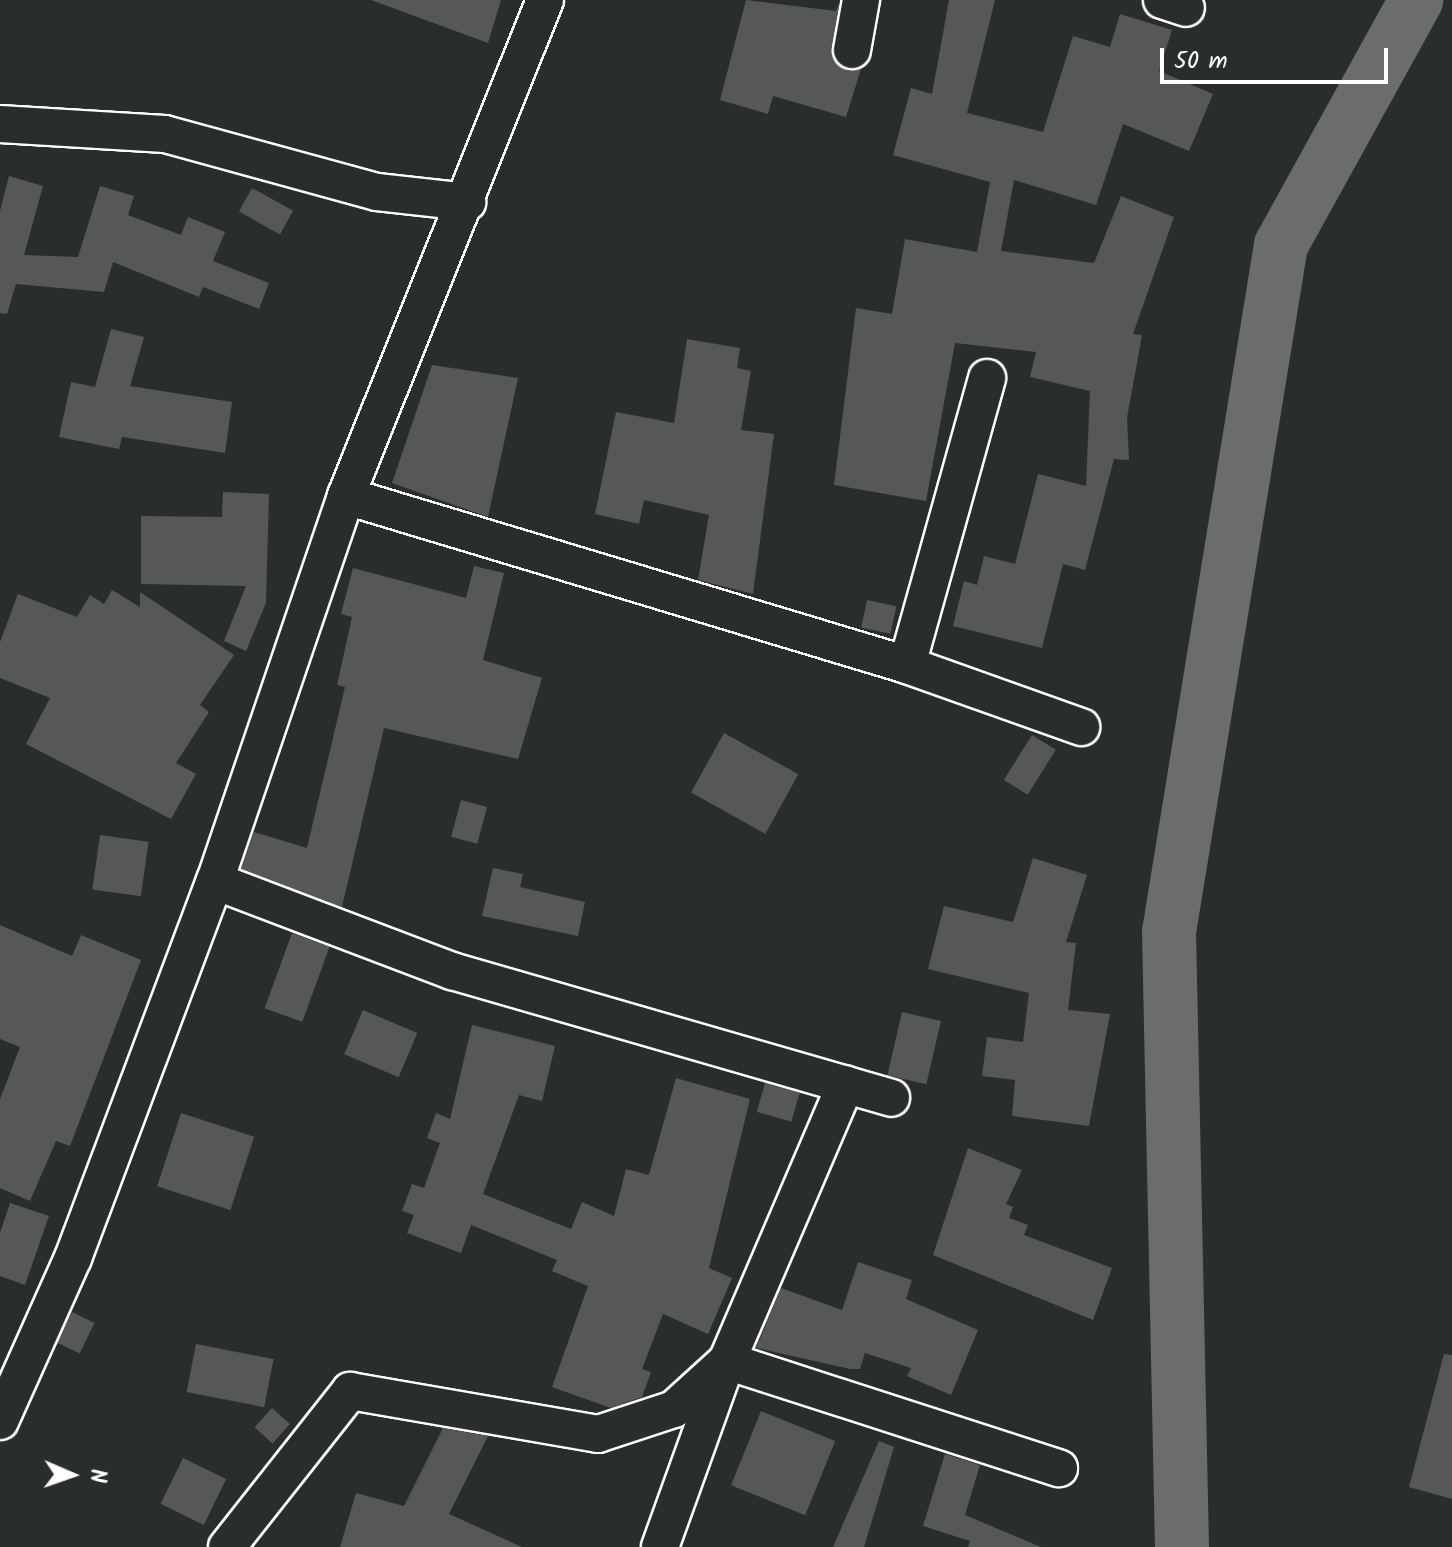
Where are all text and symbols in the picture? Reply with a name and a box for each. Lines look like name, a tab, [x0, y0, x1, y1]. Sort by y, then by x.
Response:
scale bar	[1164, 32, 1392, 82]
text: 50 m	[1174, 42, 1228, 81]
north arrow	[32, 1435, 112, 1515]
text: N	[79, 1468, 114, 1483]

